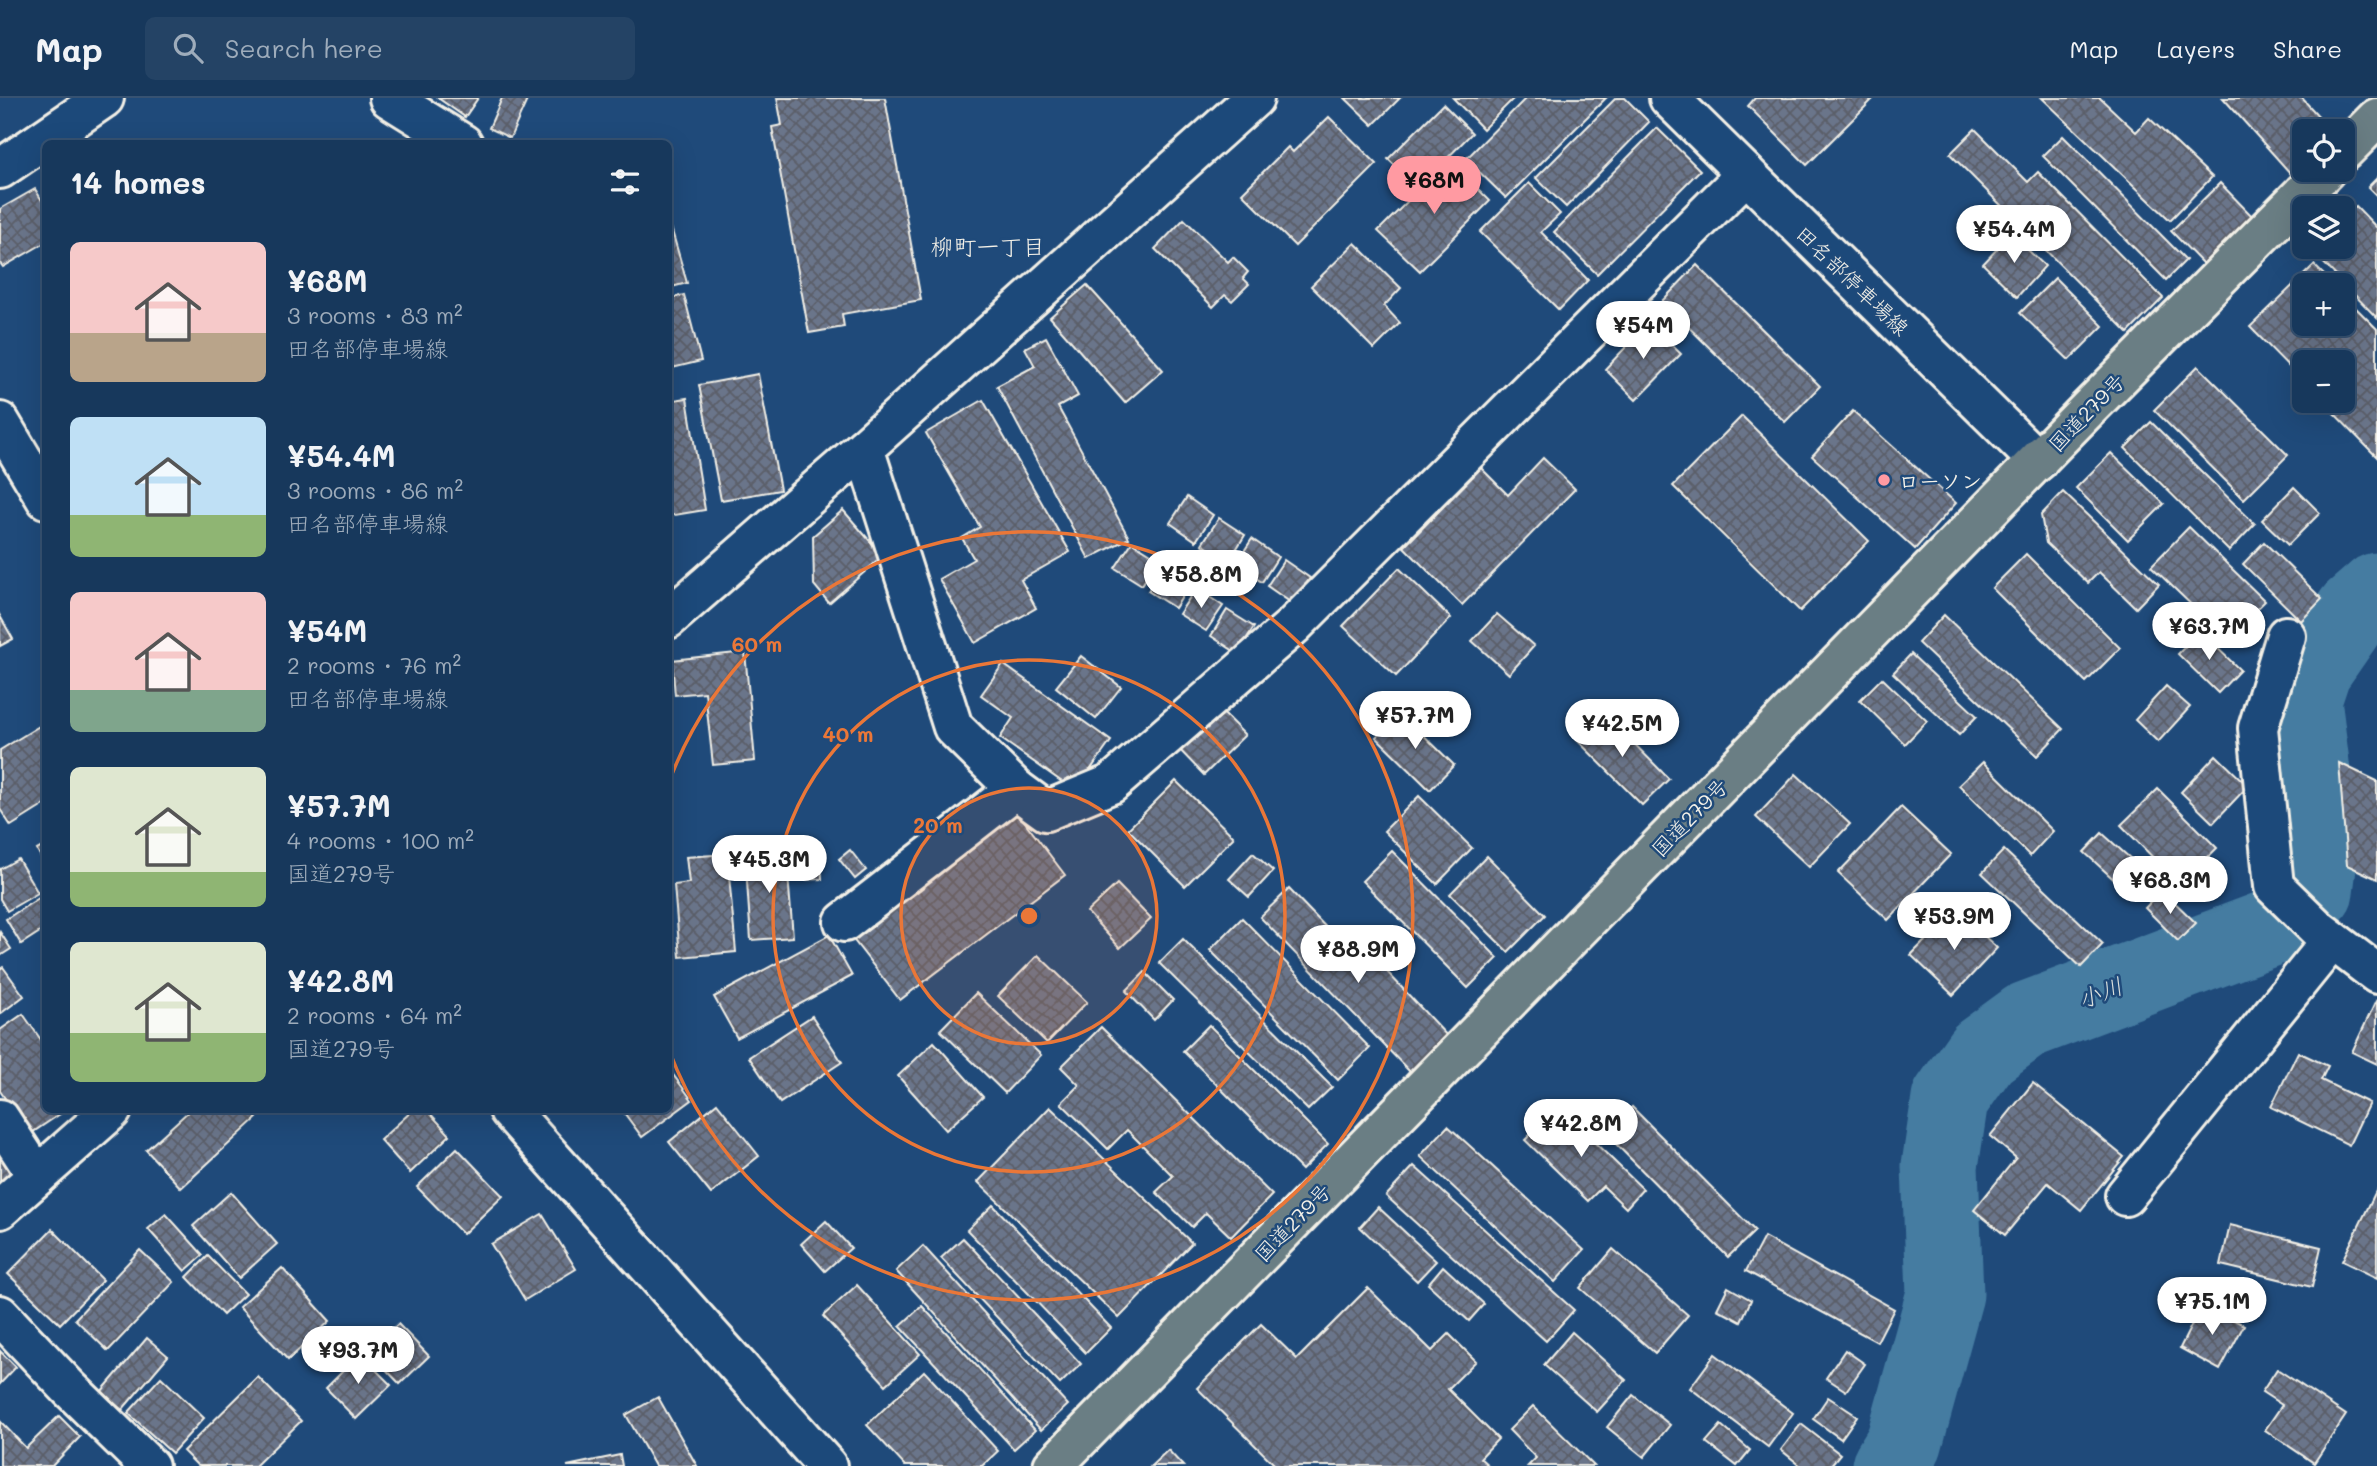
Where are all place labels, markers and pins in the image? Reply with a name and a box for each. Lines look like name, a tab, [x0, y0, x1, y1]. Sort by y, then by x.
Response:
pin: ¥68M	[1393, 156, 1475, 216]
pin: ¥54.4M	[1957, 206, 2071, 265]
pin: ¥54M	[1602, 302, 1684, 361]
place label: ローソン	[1898, 467, 1982, 494]
marker: ローソン	[1876, 472, 1892, 488]
pin: ¥58.8M	[1144, 550, 1258, 610]
pin: ¥63.7M	[2152, 602, 2266, 662]
pin: ¥57.7M	[1358, 692, 1472, 751]
pin: ¥42.5M	[1565, 700, 1679, 759]
pin: ¥45.3M	[712, 836, 826, 895]
pin: ¥68.3M	[2113, 856, 2227, 916]
pin: ¥53.9M	[1897, 892, 2011, 952]
centre of rings	[1017, 904, 1041, 928]
pin: ¥88.9M	[1301, 926, 1415, 985]
pin: ¥42.8M	[1524, 1100, 1638, 1159]
pin: ¥75.1M	[2155, 1278, 2269, 1337]
pin: ¥93.7M	[301, 1326, 415, 1386]

